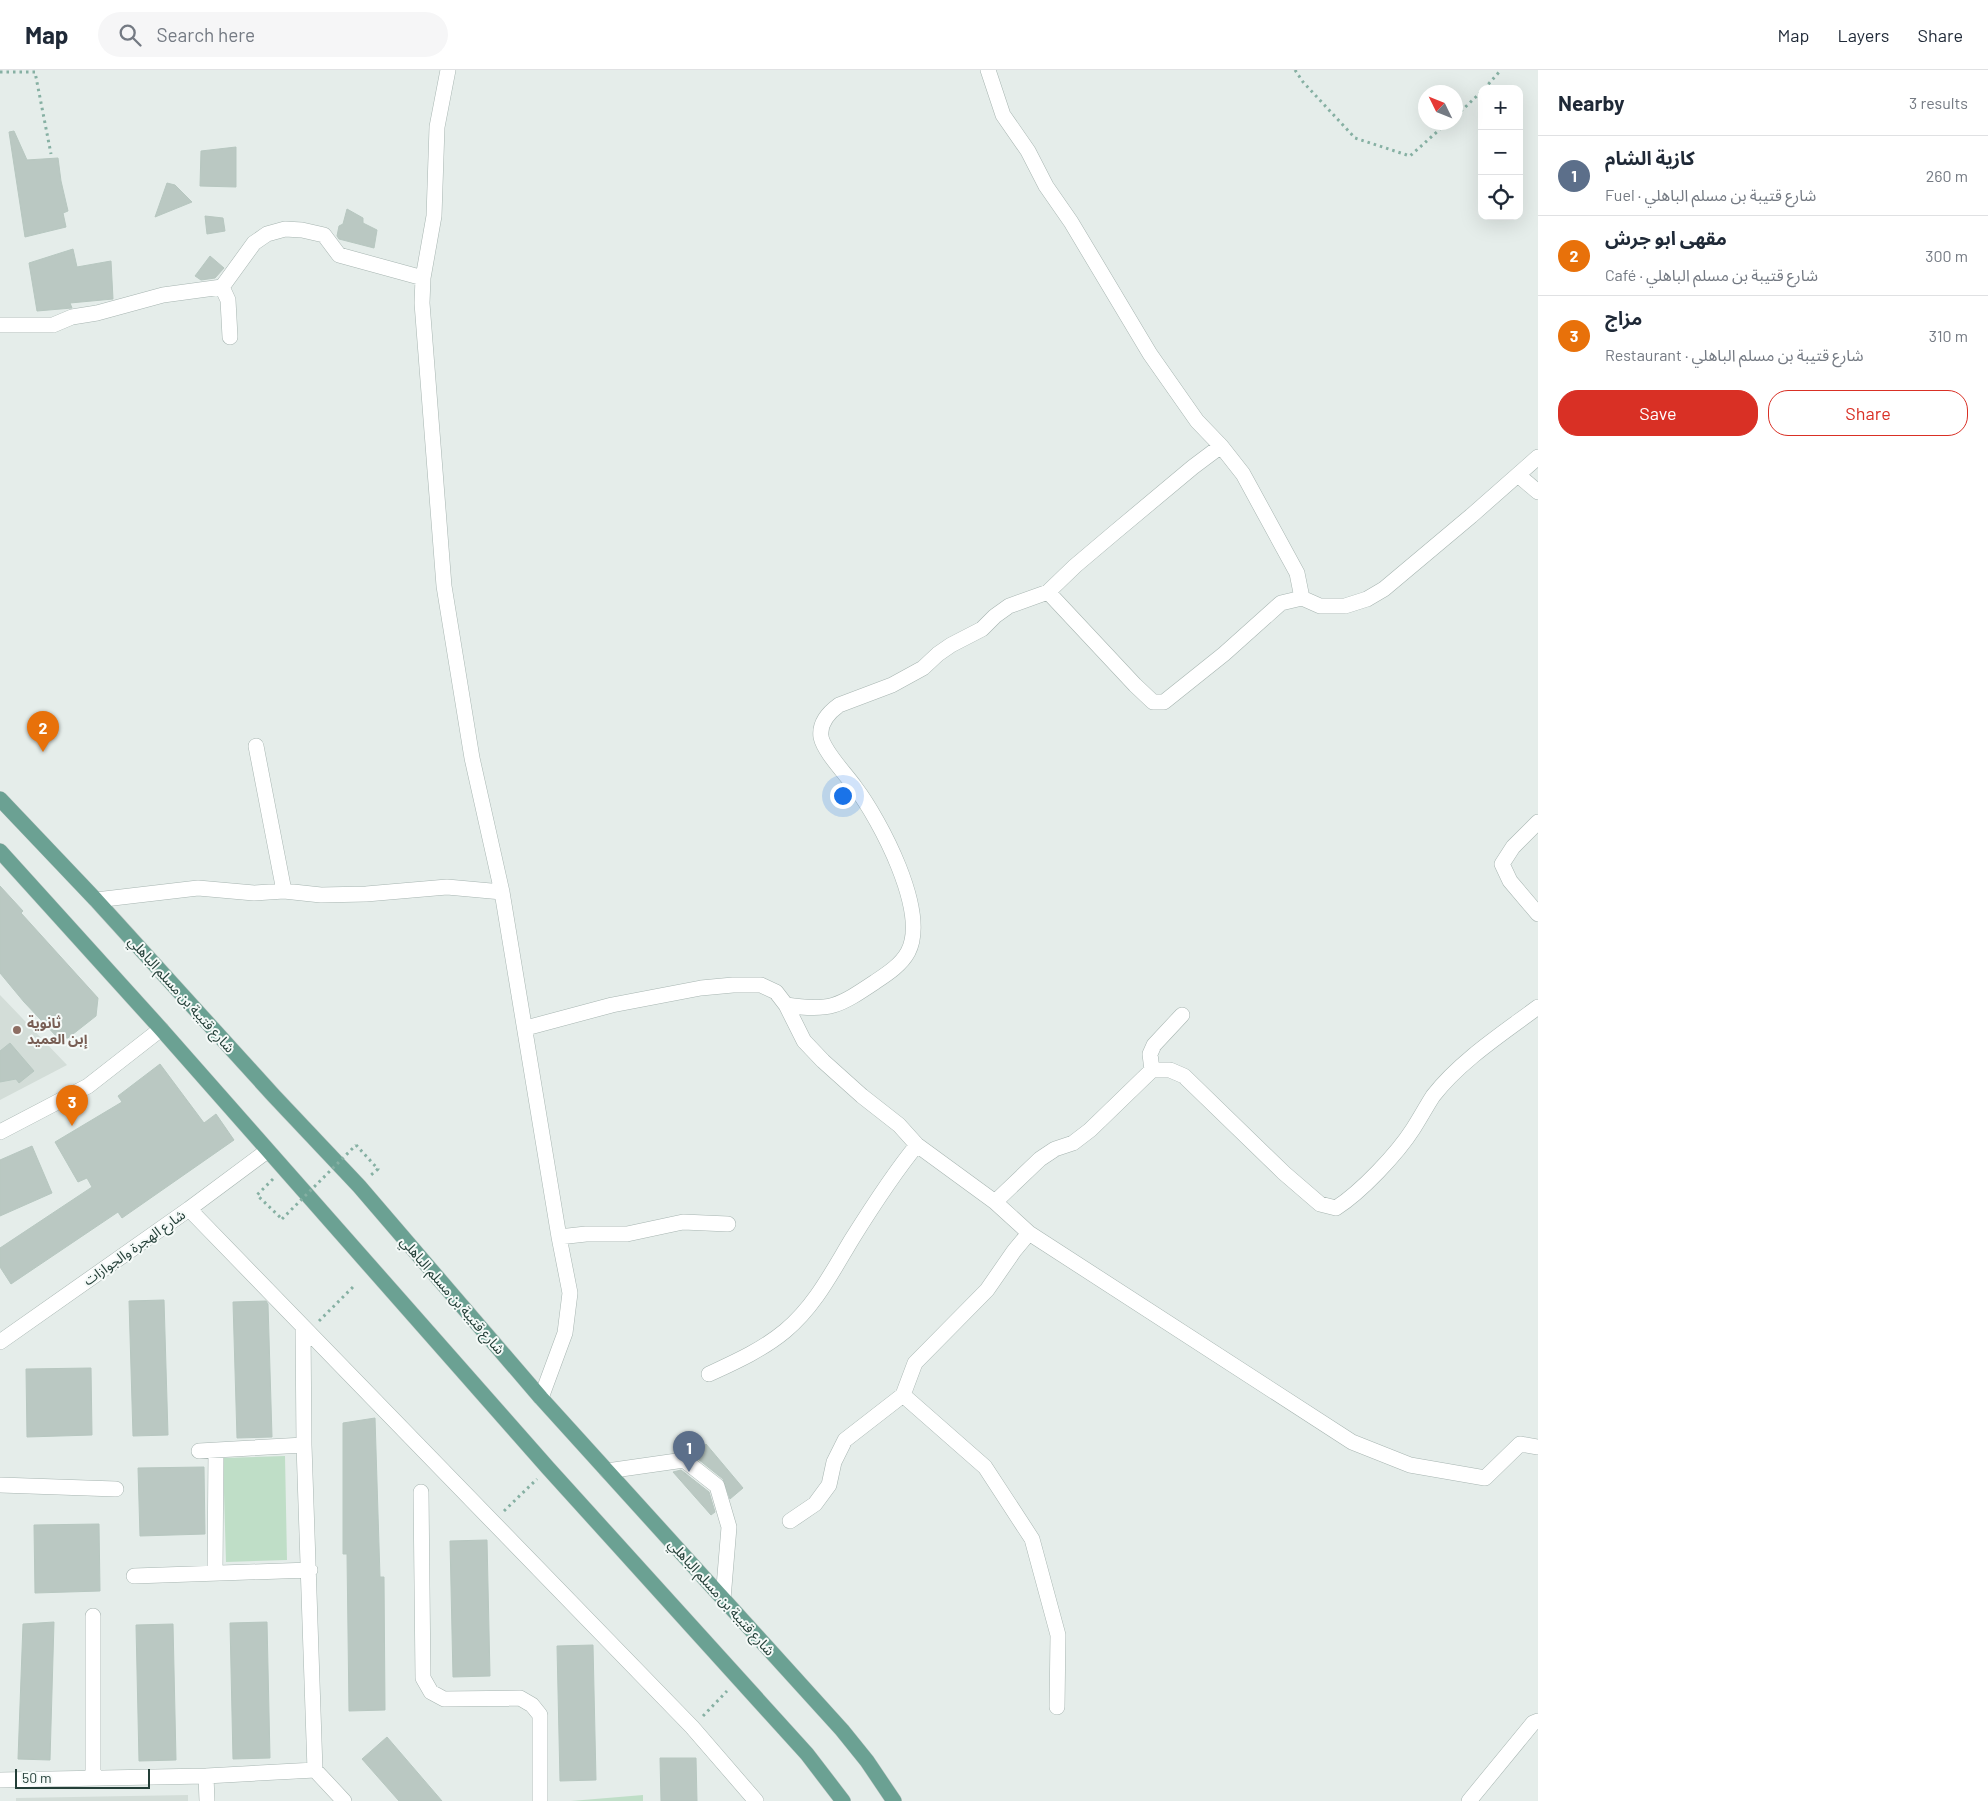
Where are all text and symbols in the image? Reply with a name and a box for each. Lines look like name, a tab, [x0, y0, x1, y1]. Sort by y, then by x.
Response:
search box	[98, 12, 448, 57]
text: Map	[25, 20, 68, 49]
icon: search	[116, 21, 144, 49]
text: Search here	[156, 23, 255, 46]
text: Map	[1777, 24, 1809, 46]
text: Layers	[1837, 24, 1890, 46]
text: Share	[1918, 24, 1963, 46]
north arrow	[1418, 85, 1463, 130]
map controls	[1478, 85, 1523, 220]
button: +	[1478, 85, 1523, 130]
text: Nearby	[1558, 90, 1624, 115]
text: 3 results	[1909, 93, 1968, 112]
button: −	[1478, 130, 1523, 175]
text: كازية الشام	[1605, 146, 1695, 169]
text: 1	[1571, 166, 1577, 185]
text: 260 m	[1926, 166, 1968, 185]
button: locate	[1478, 175, 1523, 220]
text: Fuel · شارع قتيبة بن مسلم الباهلي	[1605, 185, 1816, 204]
text: مقهى ابو جرش	[1605, 226, 1727, 249]
text: 2	[1570, 246, 1578, 265]
text: 300 m	[1925, 246, 1968, 265]
text: Café · شارع قتيبة بن مسلم الباهلي	[1605, 265, 1818, 284]
text: مزاج	[1605, 306, 1642, 329]
text: 3	[1570, 326, 1578, 345]
text: 310 m	[1929, 326, 1968, 345]
text: Restaurant · شارع قتيبة بن مسلم الباهلي	[1605, 345, 1864, 364]
button: Save	[1558, 390, 1758, 436]
button: Share	[1768, 390, 1968, 436]
pin: 2	[27, 711, 59, 752]
your location	[830, 783, 856, 809]
street label: شارع قتيبة بن مسلم الباهلي	[123, 932, 239, 1058]
place label: ثانوية إبن العميد	[27, 1014, 88, 1049]
marker: ثانوية إبن العميد	[11, 1024, 23, 1036]
pin: 3	[56, 1085, 88, 1126]
street label: شارع الهجرة والجوازات	[80, 1205, 190, 1291]
street label: شارع قتيبة بن مسلم الباهلي	[395, 1233, 509, 1360]
pin: 1	[673, 1431, 705, 1472]
street label: شارع قتيبة بن مسلم الباهلي	[663, 1535, 779, 1661]
scale bar	[15, 1766, 150, 1789]
text: 50 m	[22, 1769, 51, 1786]

